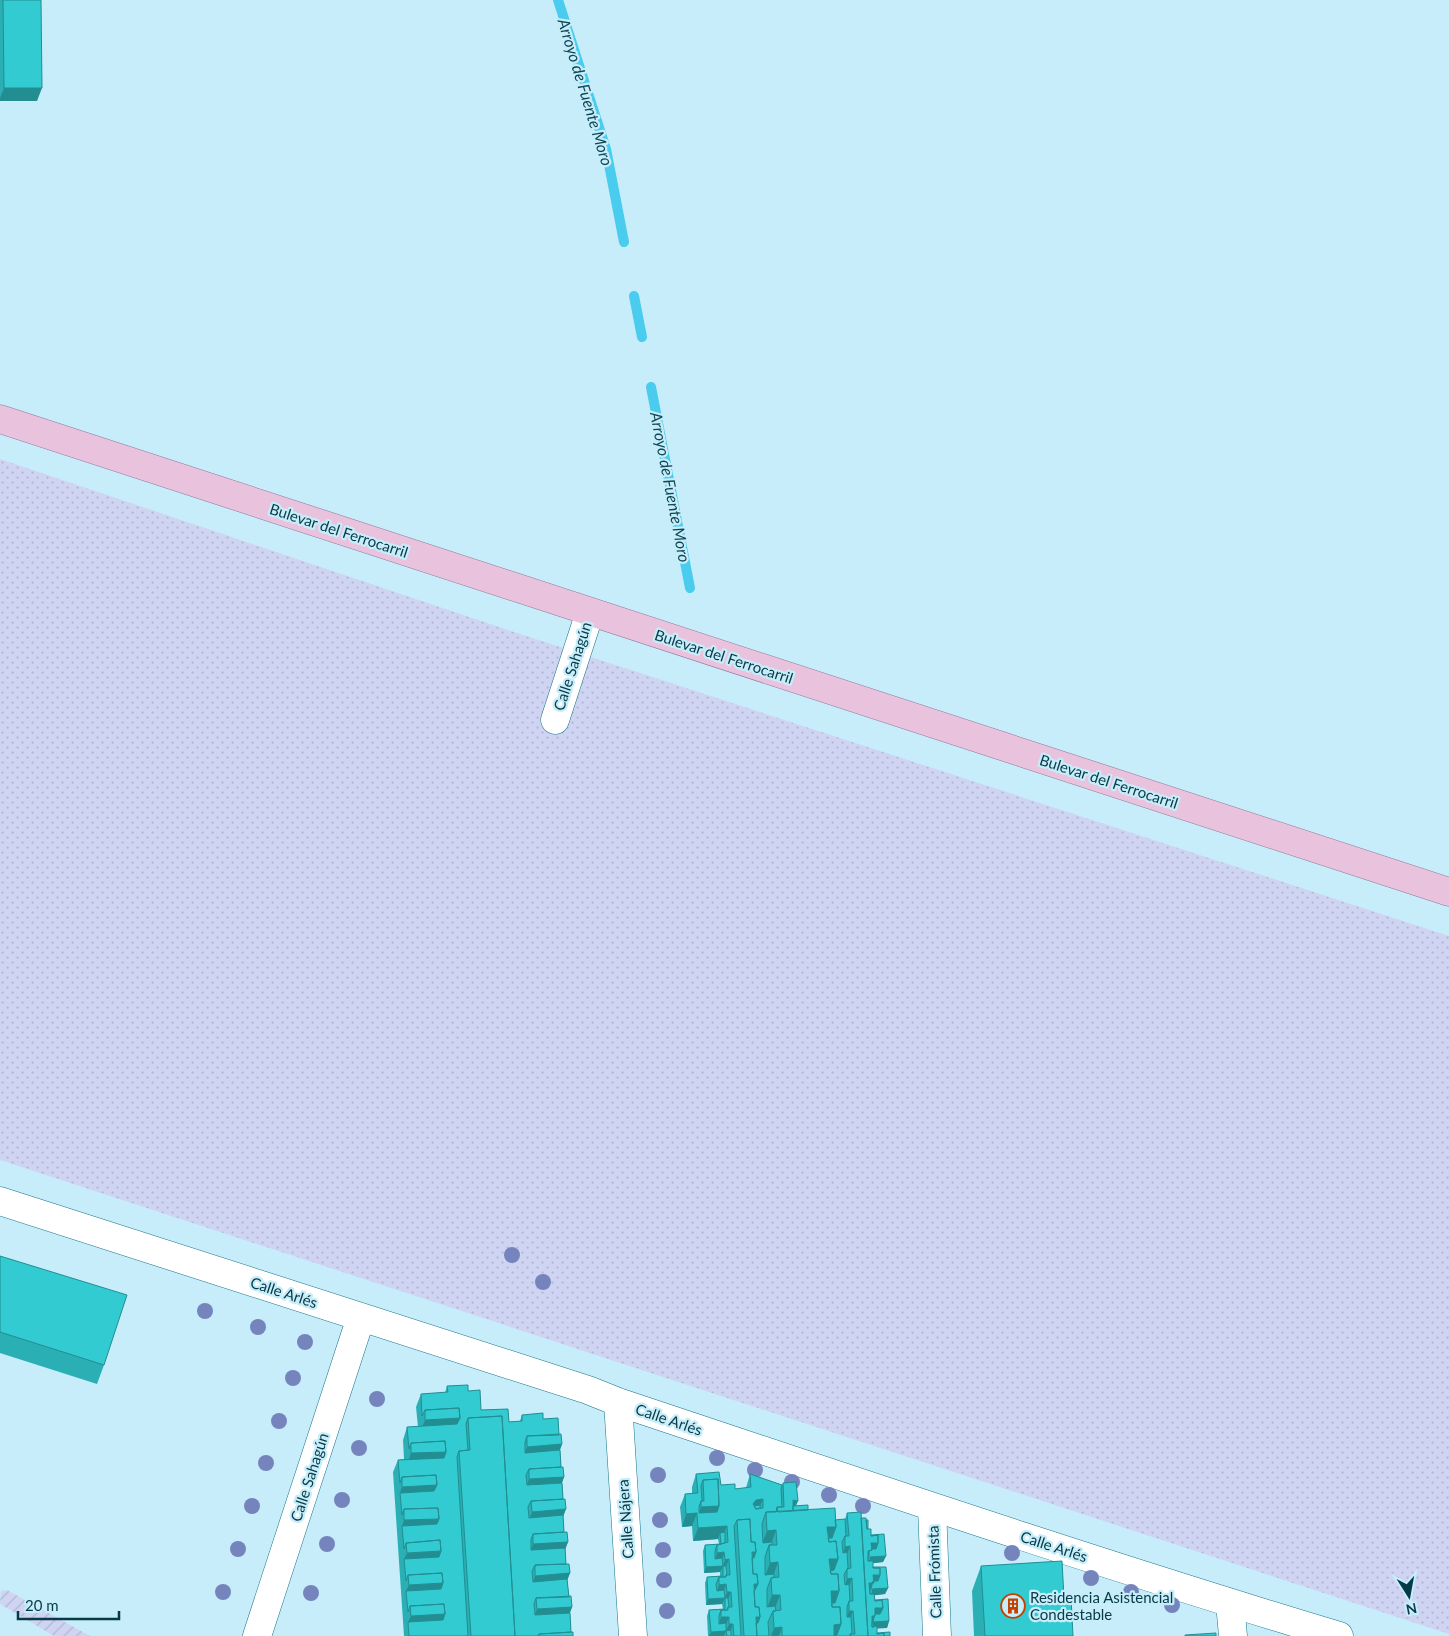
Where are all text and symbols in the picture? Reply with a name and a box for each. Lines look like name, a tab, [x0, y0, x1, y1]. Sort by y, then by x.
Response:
water label: Arroyo de Fuente Moro	[554, 15, 617, 168]
water label: Arroyo de Fuente Moro	[647, 409, 695, 564]
street label: Bulevar del Ferrocarril	[268, 499, 410, 561]
street label: Calle Sahagún	[549, 619, 595, 713]
street label: Bulevar del Ferrocarril	[653, 625, 795, 687]
street label: Bulevar del Ferrocarril	[1038, 750, 1180, 812]
street label: Calle Arlés	[248, 1273, 320, 1311]
street label: Calle Arlés	[633, 1399, 705, 1439]
street label: Calle Sahagún	[286, 1430, 332, 1524]
street label: Calle Nájera	[613, 1479, 637, 1559]
street label: Calle Frómista	[923, 1525, 945, 1619]
street label: Calle Arlés	[1018, 1527, 1090, 1565]
north arrow	[1384, 1571, 1434, 1621]
scale bar	[18, 1588, 119, 1620]
place label: Residencia Asistencial Condestable	[1030, 1588, 1173, 1623]
building icon: Residencia Asistencial Condestable	[1000, 1593, 1026, 1619]
text: 20 m	[25, 1596, 59, 1614]
text: N	[1405, 1600, 1418, 1619]

